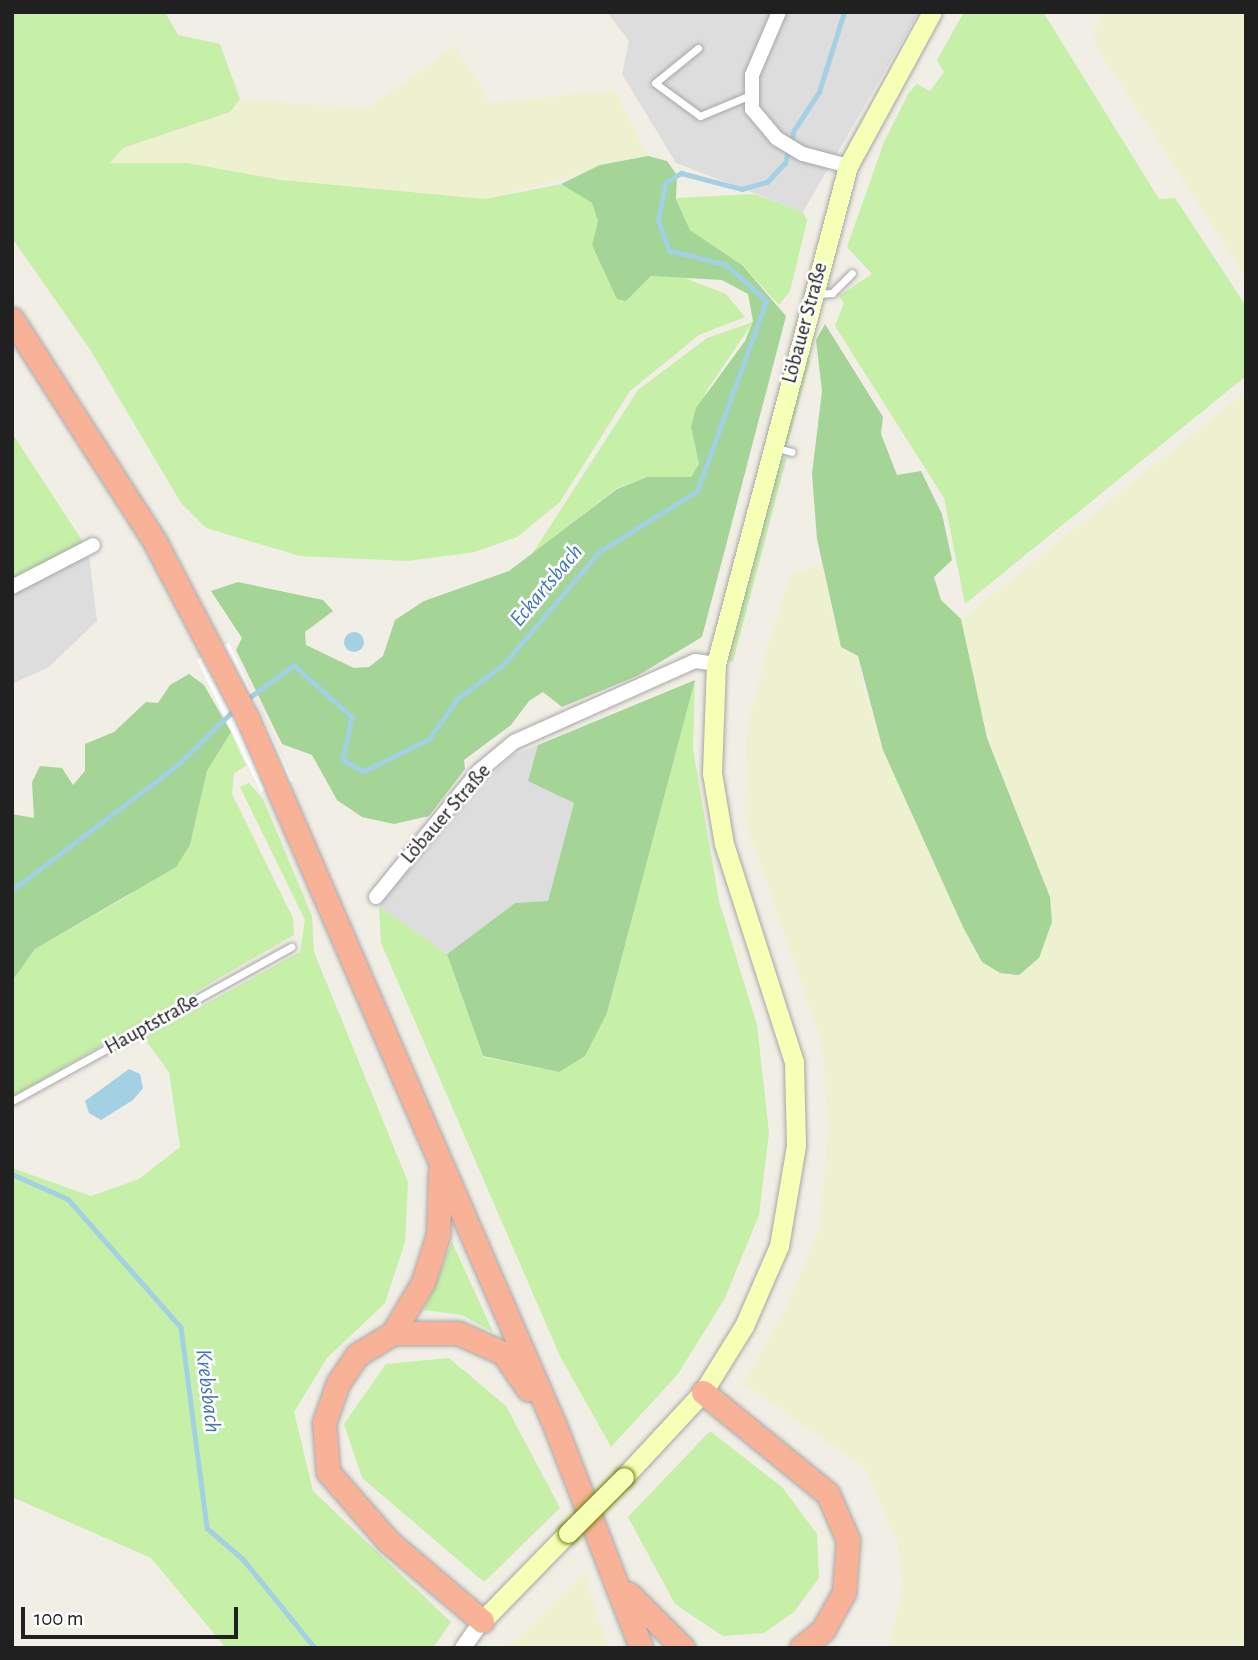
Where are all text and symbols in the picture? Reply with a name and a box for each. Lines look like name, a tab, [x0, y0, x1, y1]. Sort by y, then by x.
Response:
street label: Löbauer Straße	[777, 260, 833, 386]
water label: Eckartsbach	[504, 539, 590, 633]
street label: Löbauer Straße	[396, 759, 496, 869]
street label: Hauptstraße	[100, 988, 204, 1060]
water label: Krebsbach	[188, 1347, 226, 1435]
scale bar	[24, 1594, 242, 1638]
text: 100 m	[34, 1608, 84, 1629]

